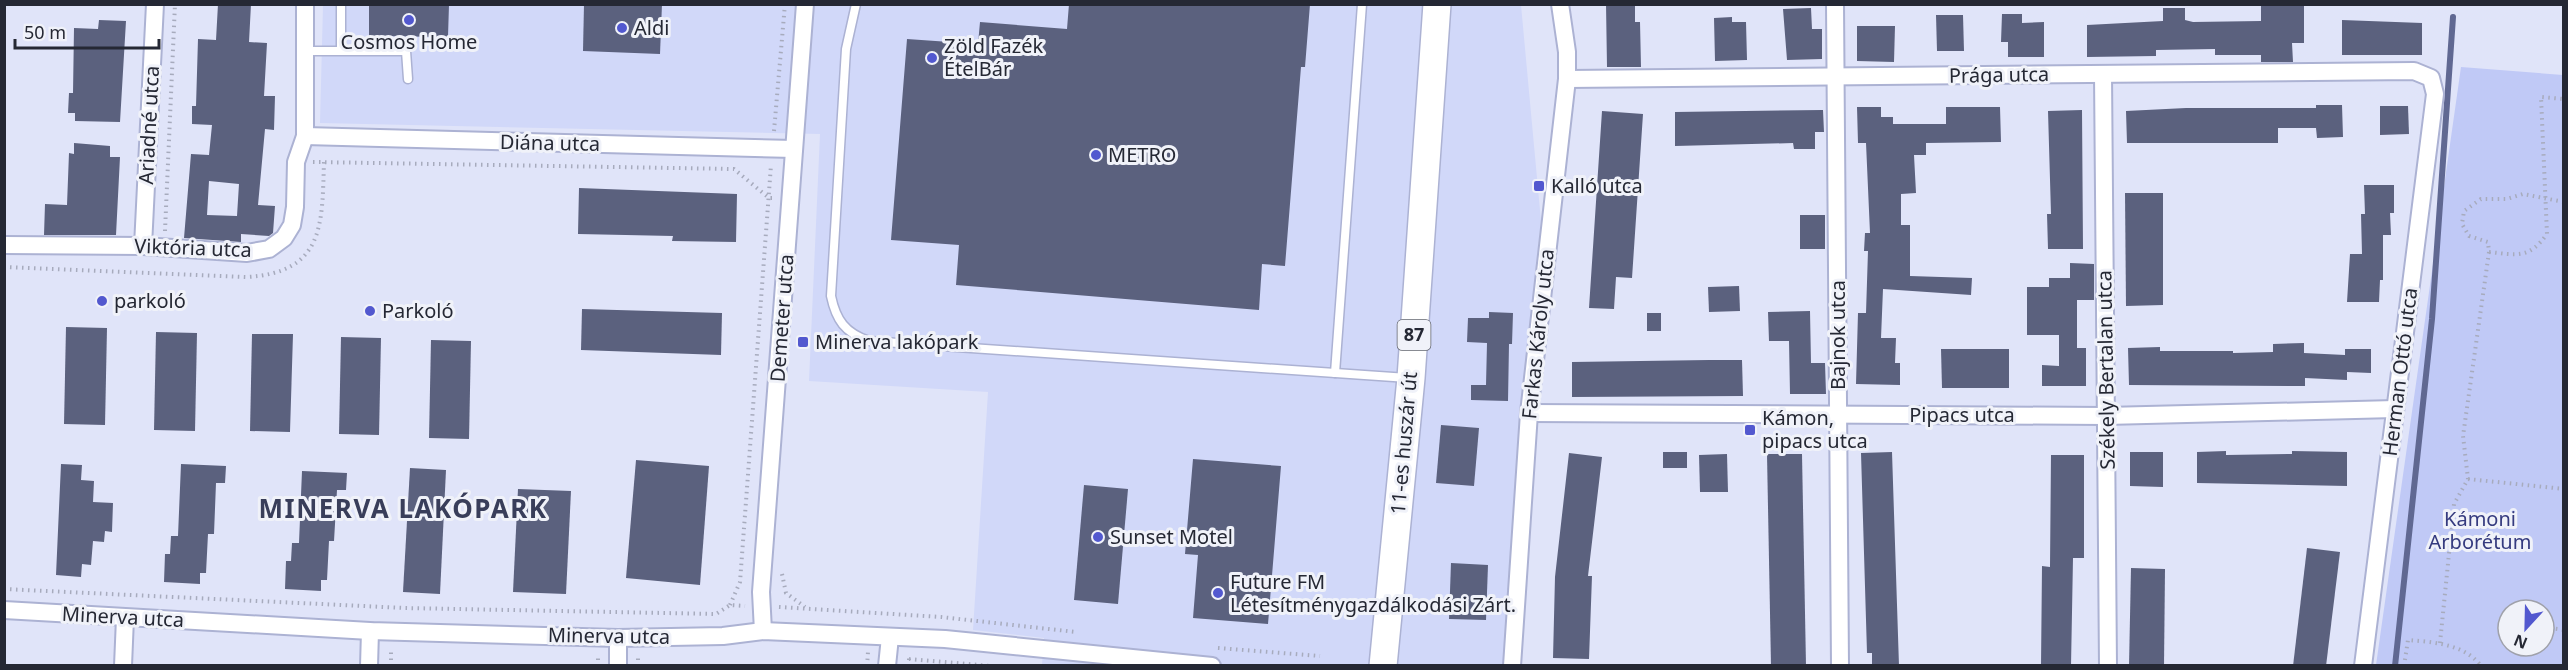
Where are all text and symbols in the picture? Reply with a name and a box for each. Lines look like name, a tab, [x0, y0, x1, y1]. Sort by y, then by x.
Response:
scale bar	[15, 12, 159, 50]
marker: Cosmos Home	[402, 13, 416, 27]
place label: Aldi	[634, 14, 669, 41]
text: 50 m	[24, 20, 66, 44]
marker: Aldi	[615, 21, 629, 35]
place label: Cosmos Home	[341, 28, 477, 55]
place label: Zöld Fazék ÉtelBár	[944, 32, 1043, 82]
marker: Zöld Fazék ÉtelBár	[925, 51, 939, 65]
street label: Prága utca	[1949, 60, 2049, 89]
street label: Ariadné utca	[132, 65, 165, 185]
street label: Diána utca	[500, 128, 600, 157]
place label: METRO	[1108, 141, 1176, 168]
marker: METRO	[1089, 148, 1103, 162]
place label: Kalló utca	[1551, 172, 1643, 199]
marker: Kalló utca	[1532, 179, 1546, 193]
street label: Viktória utca	[134, 232, 252, 263]
street label: Farkas Károly utca	[1515, 247, 1560, 420]
street label: Demeter utca	[764, 253, 799, 383]
street label: Székely Bertalan utca	[2090, 270, 2121, 470]
street label: Bajnok utca	[1824, 280, 1851, 390]
street label: Herman Ottó utca	[2376, 286, 2423, 458]
place label: parkoló	[114, 287, 186, 314]
marker: parkoló	[95, 294, 109, 308]
place label: Parkoló	[382, 297, 454, 324]
marker: Parkoló	[363, 304, 377, 318]
road number: 87	[1398, 320, 1430, 350]
place label: Minerva lakópark	[815, 328, 979, 355]
marker: Minerva lakópark	[796, 335, 810, 349]
street label: 11-es huszár út	[1384, 370, 1423, 516]
street label: Pipacs utca	[1909, 401, 2015, 428]
place label: Kámon, pipacs utca	[1762, 404, 1868, 454]
marker: Kámon, pipacs utca	[1743, 423, 1757, 437]
district label: MINERVA LAKÓPARK	[259, 490, 548, 526]
park label: Kámoni Arborétum	[2429, 505, 2531, 555]
place label: Sunset Motel	[1110, 523, 1233, 550]
marker: Sunset Motel	[1091, 530, 1105, 544]
place label: Future FM Létesítménygazdálkodási Zárt.	[1230, 568, 1516, 618]
marker: Future FM Létesítménygazdálkodási Zárt.	[1211, 586, 1225, 600]
north arrow	[2496, 598, 2556, 658]
street label: Minerva utca	[61, 600, 185, 633]
street label: Minerva utca	[548, 621, 670, 650]
text: N	[2510, 629, 2531, 655]

